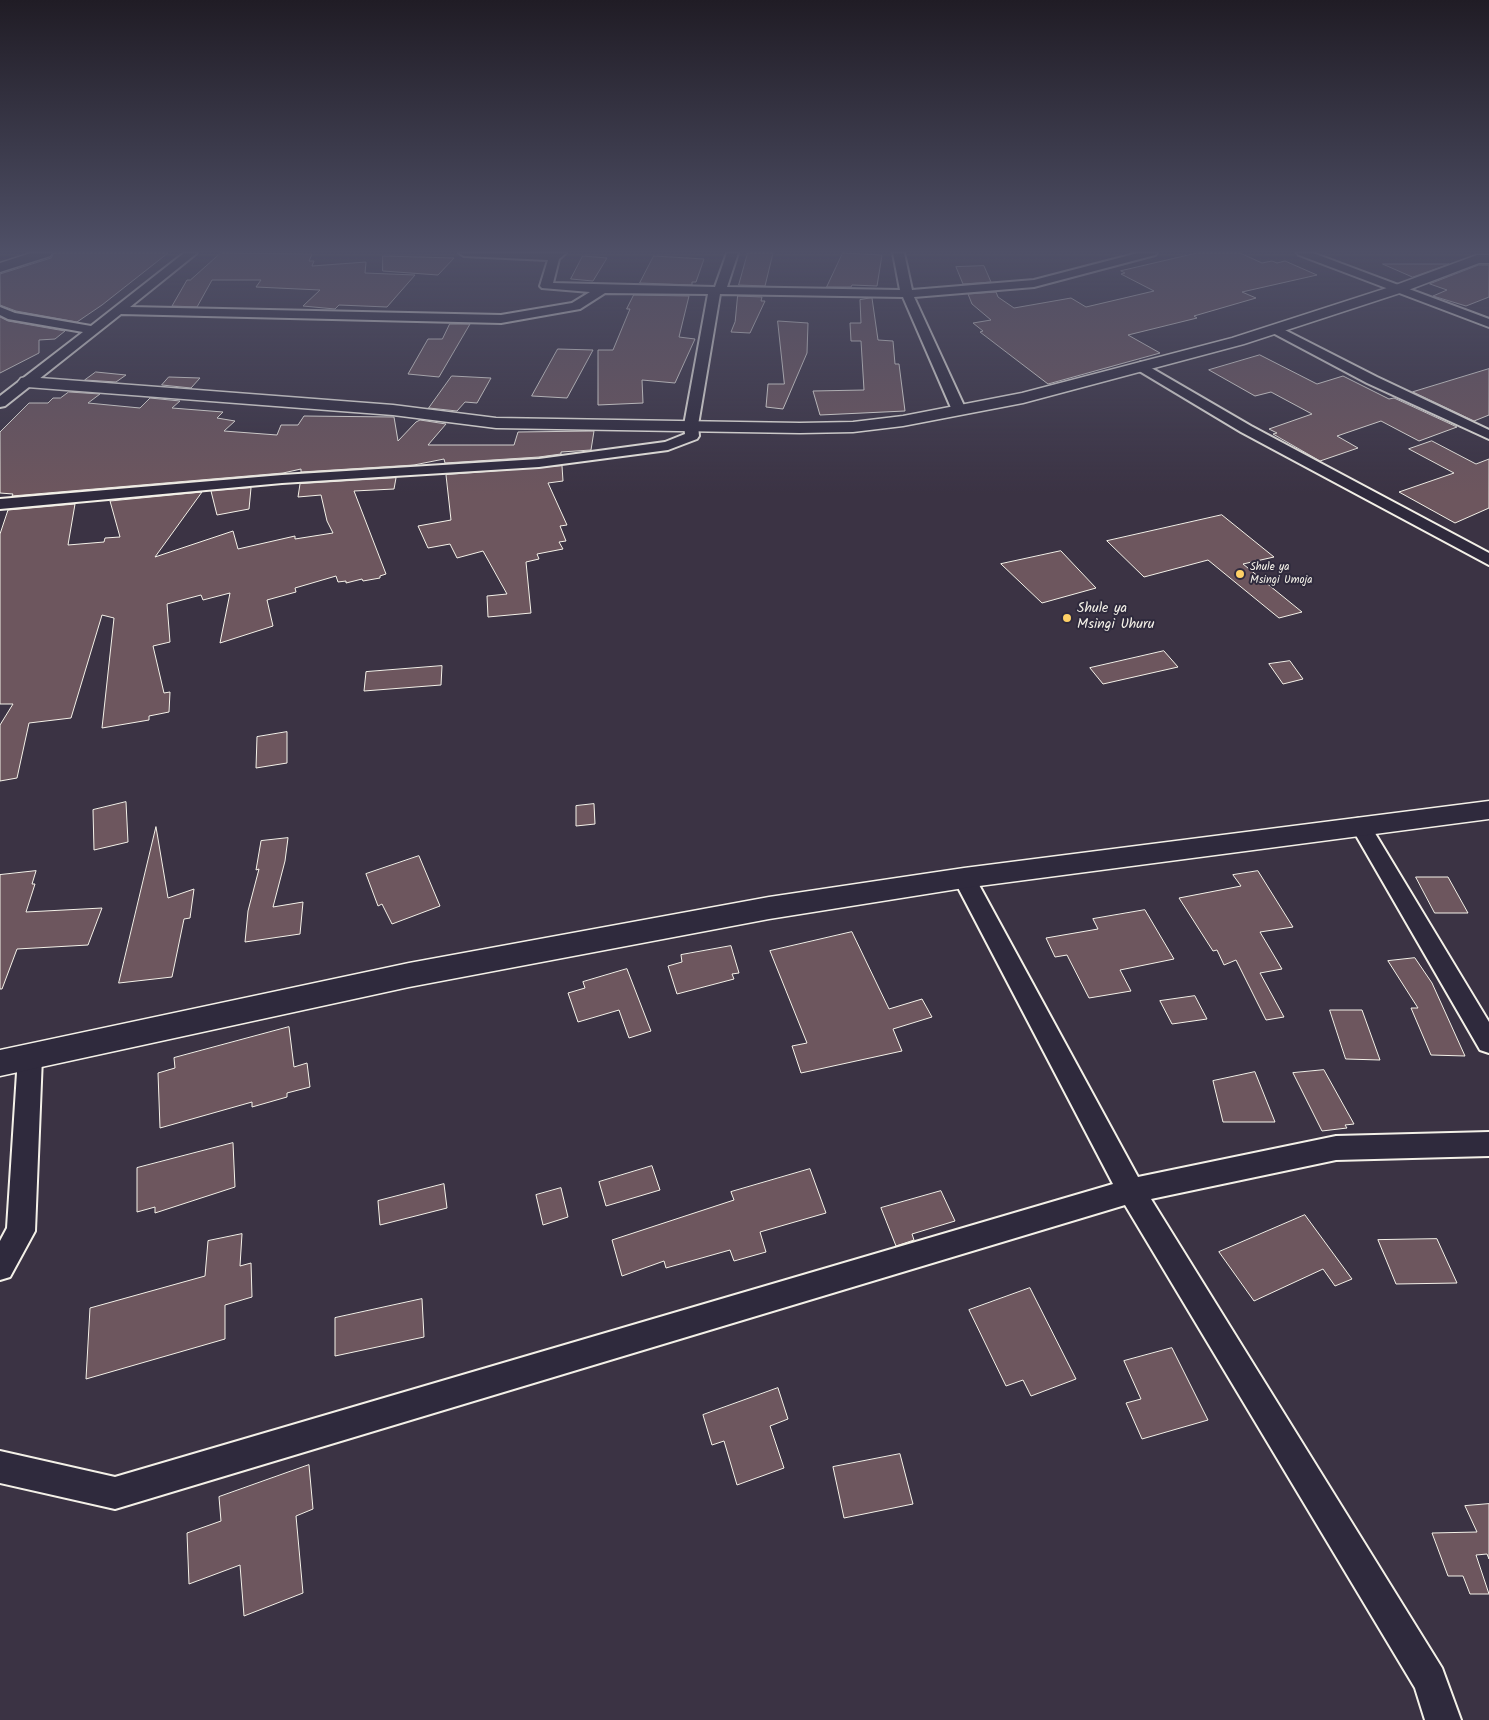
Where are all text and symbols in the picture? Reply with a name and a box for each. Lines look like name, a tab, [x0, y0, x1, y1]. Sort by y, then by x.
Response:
place label: Shule ya Msingi Umoja	[1250, 561, 1312, 587]
marker: Shule ya Msingi Umoja	[1234, 568, 1246, 580]
place label: Shule ya Msingi Uhuru	[1077, 602, 1154, 634]
marker: Shule ya Msingi Uhuru	[1061, 612, 1073, 624]

